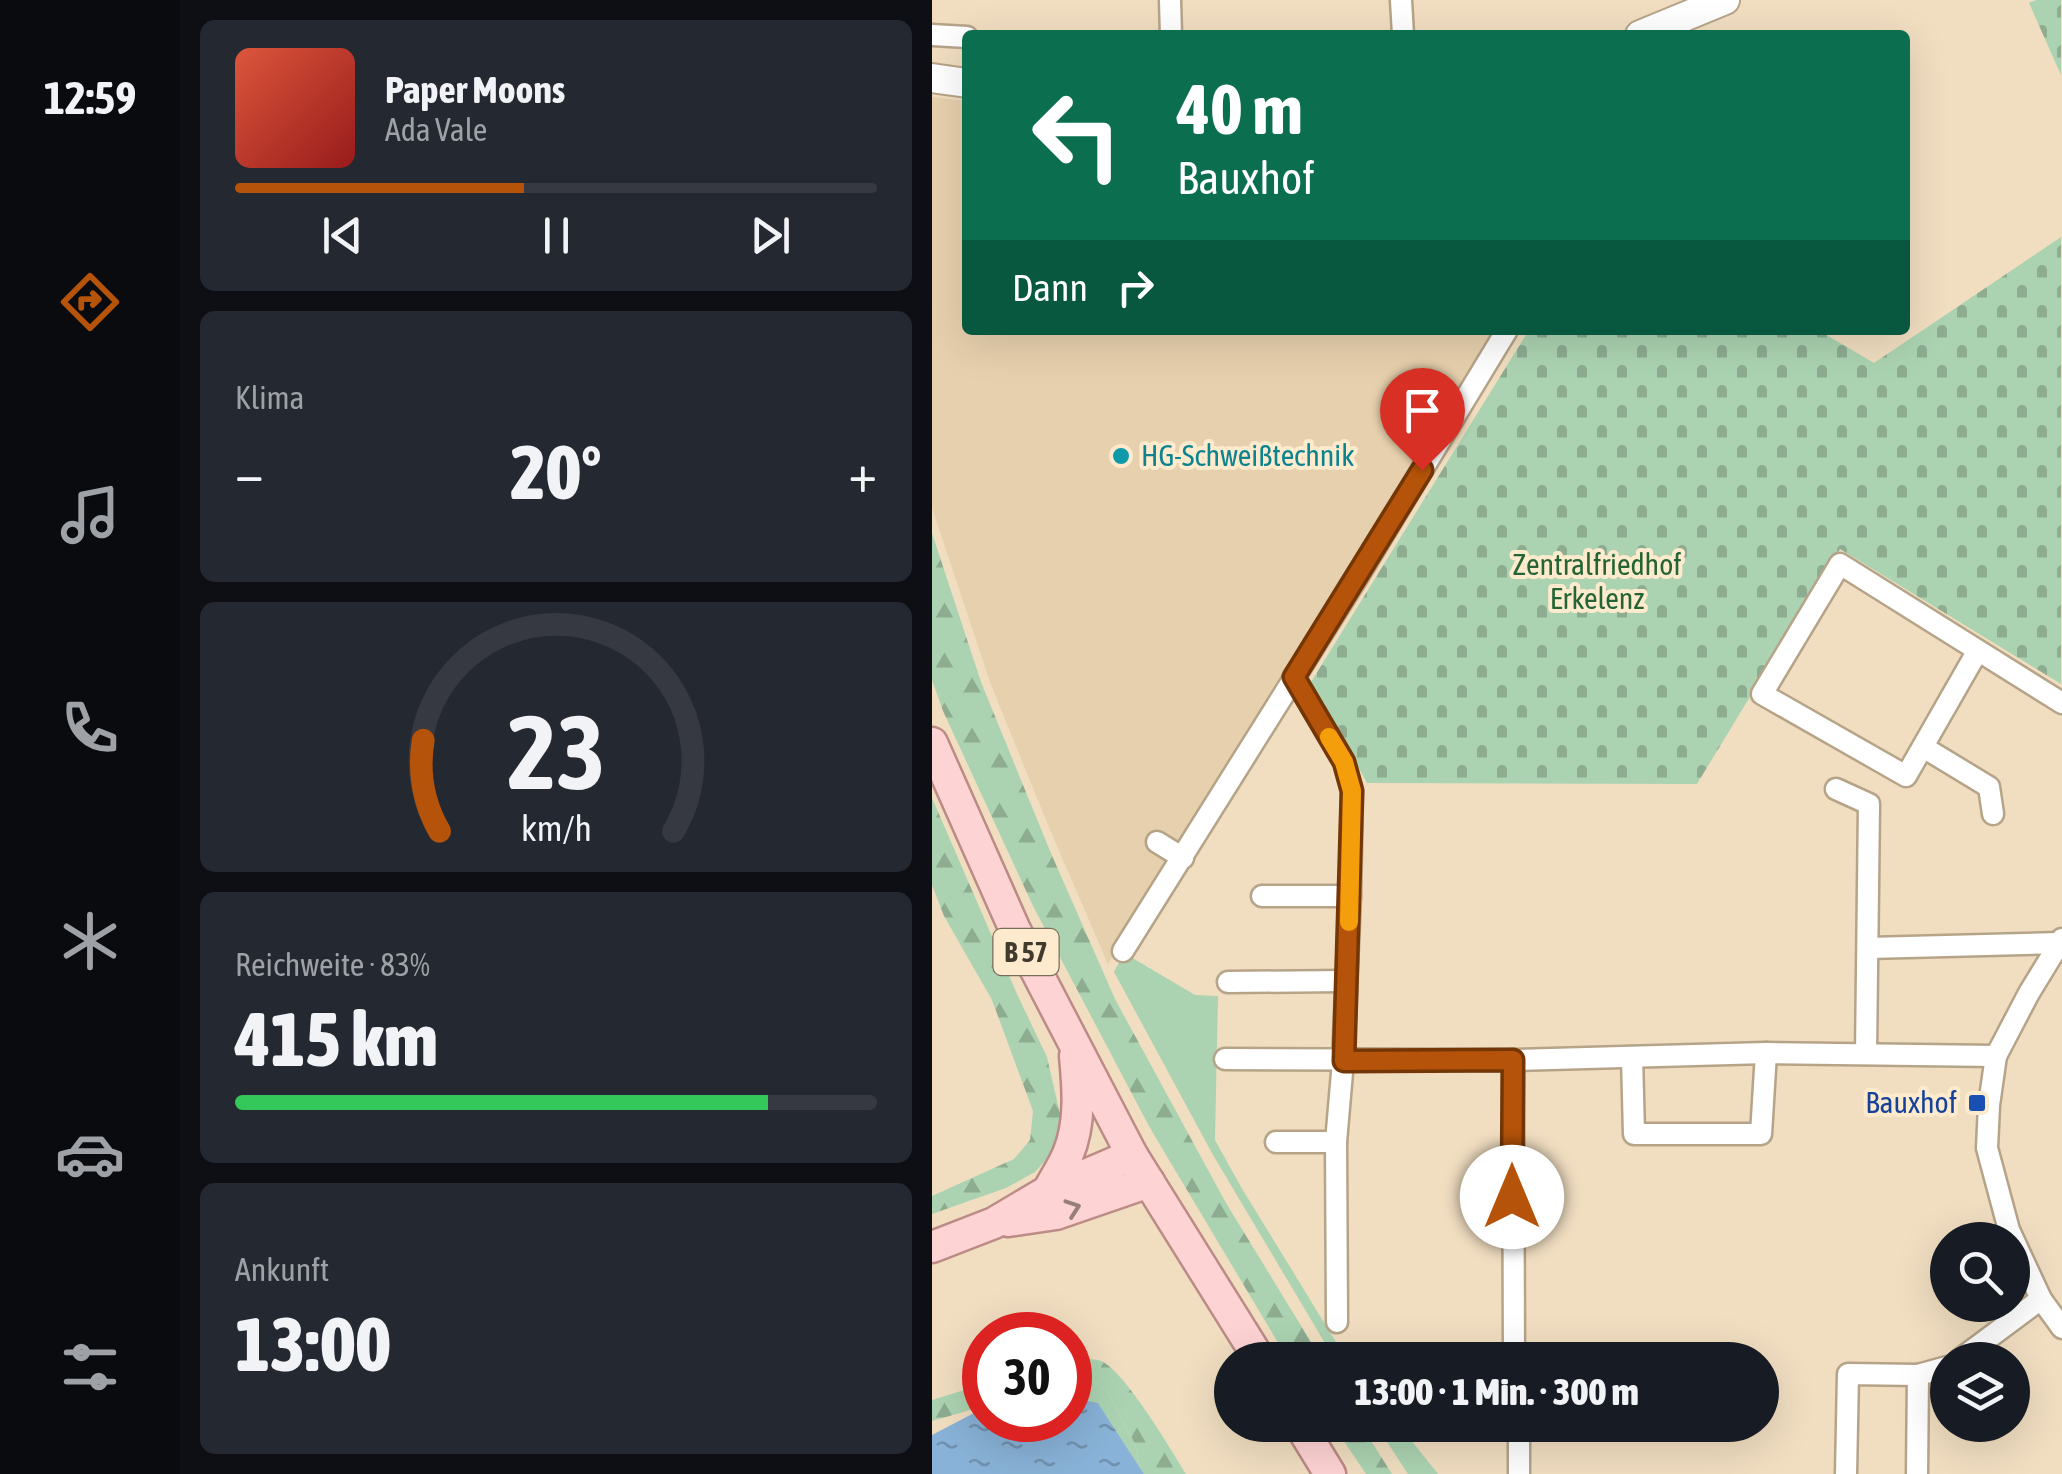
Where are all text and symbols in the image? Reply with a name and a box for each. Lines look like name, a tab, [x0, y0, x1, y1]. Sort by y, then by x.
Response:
text: Paper Moons	[385, 68, 565, 111]
text: 40 m	[1177, 69, 1303, 149]
icon: left	[1012, 70, 1142, 200]
text: 12:59	[44, 72, 136, 124]
text: Ada Vale	[385, 111, 487, 148]
text: Bauxhof	[1177, 152, 1315, 204]
icon: previous	[315, 208, 370, 263]
icon: pause	[529, 208, 584, 263]
icon: next	[743, 208, 798, 263]
icon: right	[1108, 260, 1163, 315]
text: Dann	[1012, 266, 1088, 309]
icon: directions	[55, 267, 125, 337]
pin	[1380, 368, 1465, 471]
text: Klima	[235, 379, 304, 416]
icon: arrive	[1395, 383, 1450, 438]
text: 20°	[510, 429, 602, 515]
place label: HG-Schweißtechnik	[1141, 438, 1354, 472]
text: −	[235, 441, 264, 504]
text: +	[848, 441, 877, 504]
marker: HG-Schweißtechnik	[1110, 445, 1132, 467]
icon: music	[55, 480, 125, 550]
park label: Zentralfriedhof Erkelenz	[1512, 547, 1682, 615]
text: 23	[507, 692, 605, 811]
icon: phone	[55, 693, 125, 763]
text: km/h	[521, 808, 591, 849]
icon: climate	[55, 906, 125, 976]
road number: B 57	[994, 929, 1058, 975]
text: Reichweite · 83%	[235, 946, 430, 983]
text: 415 km	[235, 996, 438, 1082]
place label: Bauxhof	[1865, 1085, 1957, 1119]
marker: Bauxhof	[1966, 1092, 1988, 1114]
icon: car	[55, 1119, 125, 1189]
position arrow	[1460, 1145, 1564, 1249]
one-way arrow	[1064, 1199, 1081, 1220]
map controls	[1930, 1222, 2030, 1442]
button: search	[1930, 1222, 2030, 1322]
text: Ankunft	[235, 1251, 329, 1288]
text: 13:00	[235, 1301, 391, 1387]
speed limit sign: 30	[962, 1312, 1092, 1442]
icon: filters	[55, 1332, 125, 1402]
button: layers	[1930, 1342, 2030, 1442]
text: 13:00 · 1 Min. · 300 m	[1354, 1370, 1639, 1413]

